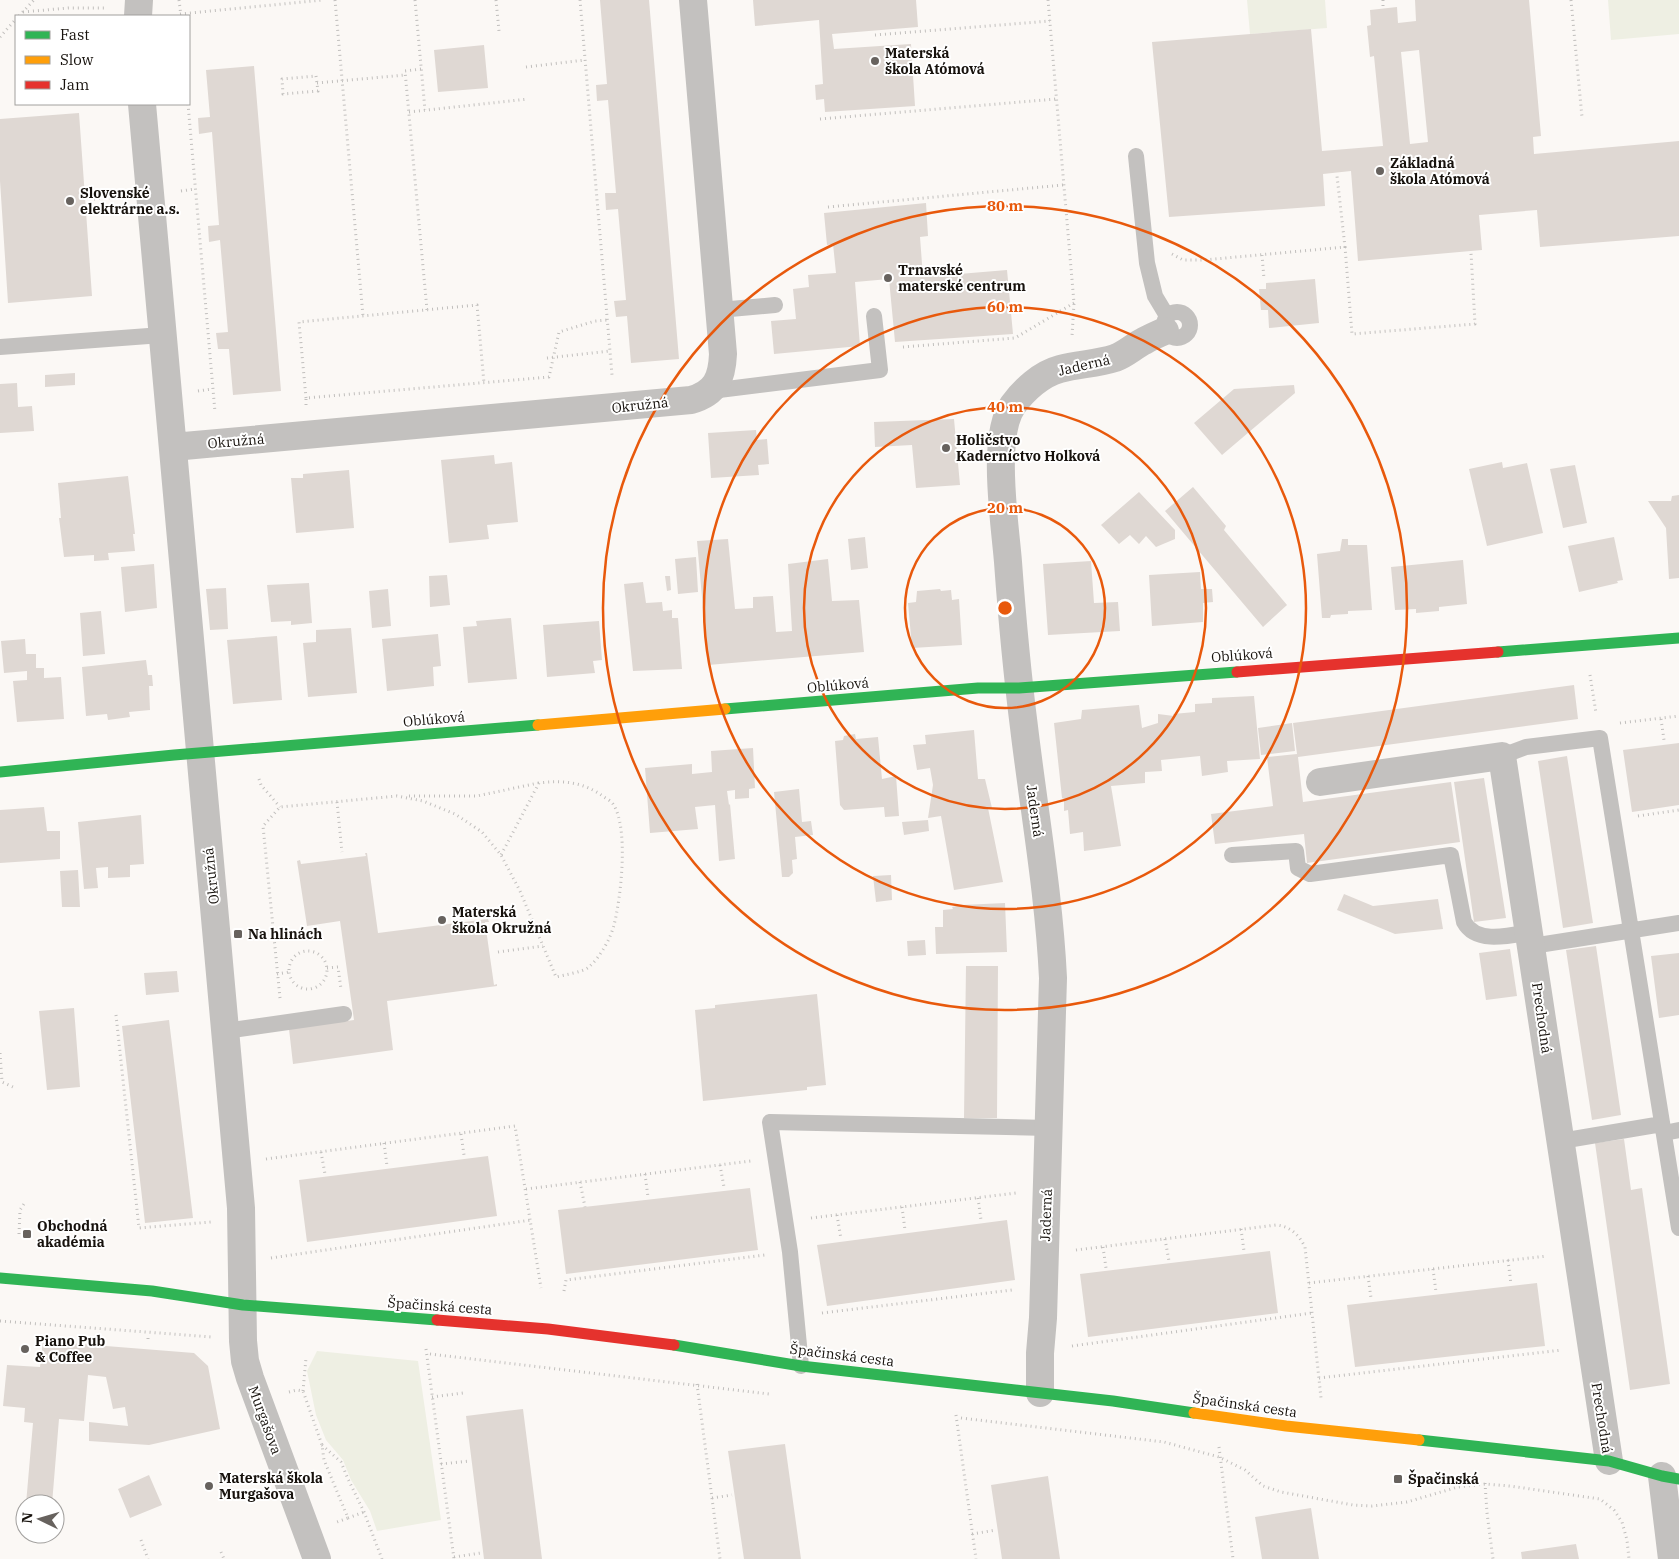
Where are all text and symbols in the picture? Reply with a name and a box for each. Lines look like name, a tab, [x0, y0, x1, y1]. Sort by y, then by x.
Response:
legend	[15, 15, 190, 105]
text: Fast	[60, 25, 90, 44]
place label: Materská škola Atómová	[885, 44, 985, 78]
text: Slow	[60, 50, 94, 69]
marker: Materská škola Atómová	[869, 55, 881, 67]
text: Jam	[60, 75, 89, 94]
place label: Základná škola Atómová	[1390, 154, 1490, 188]
marker: Základná škola Atómová	[1374, 165, 1386, 177]
place label: Slovenské elektrárne a.s.	[80, 184, 180, 218]
marker: Slovenské elektrárne a.s.	[64, 195, 76, 207]
text: 80 m	[987, 196, 1023, 215]
place label: Trnavské materské centrum	[898, 261, 1026, 295]
marker: Trnavské materské centrum	[882, 272, 894, 284]
text: 60 m	[987, 297, 1023, 316]
street label: Jaderná	[1056, 350, 1112, 380]
street label: Okružná	[611, 393, 670, 417]
text: 40 m	[987, 397, 1023, 416]
street label: Okružná	[207, 430, 266, 452]
place label: Holičstvo Kaderníctvo Holková	[956, 431, 1100, 465]
marker: Holičstvo Kaderníctvo Holková	[940, 442, 952, 454]
text: 20 m	[987, 498, 1023, 517]
centre of rings	[996, 599, 1014, 617]
street label: Oblúková	[1210, 644, 1274, 666]
street label: Oblúková	[806, 673, 870, 697]
street label: Oblúková	[402, 707, 466, 731]
street label: Jaderná	[1022, 784, 1048, 839]
street label: Okružná	[199, 846, 223, 905]
place label: Materská škola Okružná	[452, 903, 551, 937]
marker: Materská škola Okružná	[436, 914, 448, 926]
place label: Na hlinách	[248, 925, 322, 943]
marker: Na hlinách	[232, 928, 244, 940]
street label: Prechodná	[1528, 981, 1556, 1055]
street label: Jaderná	[1036, 1188, 1056, 1242]
place label: Obchodná akadémia	[37, 1217, 107, 1251]
marker: Obchodná akadémia	[21, 1228, 33, 1240]
street label: Špačinská cesta	[387, 1292, 493, 1319]
place label: Piano Pub & Coffee	[35, 1332, 105, 1366]
street label: Špačinská cesta	[789, 1339, 896, 1370]
marker: Piano Pub & Coffee	[19, 1343, 31, 1355]
street label: Prechodná	[1588, 1381, 1617, 1455]
street label: Murgašova	[244, 1383, 286, 1457]
street label: Špačinská cesta	[1192, 1388, 1299, 1421]
place label: Materská škola Murgašova	[219, 1469, 323, 1503]
place label: Špačinská	[1408, 1469, 1479, 1488]
marker: Špačinská	[1392, 1473, 1404, 1485]
marker: Materská škola Murgašova	[203, 1480, 215, 1492]
north arrow	[15, 1494, 65, 1544]
text: N	[18, 1512, 36, 1524]

